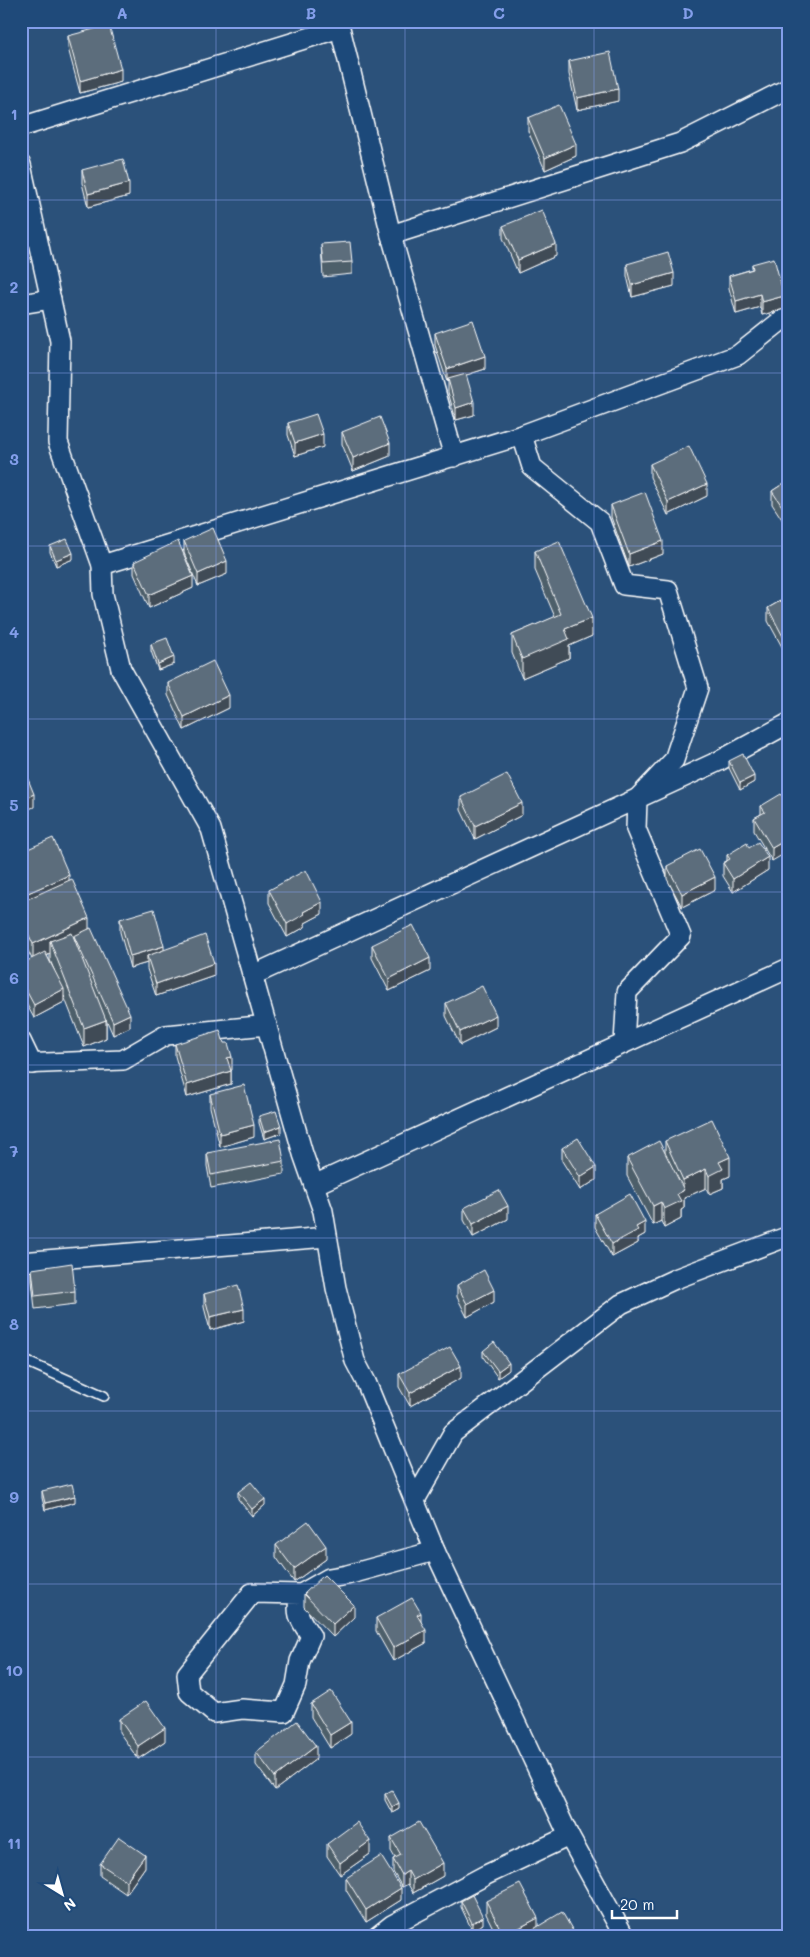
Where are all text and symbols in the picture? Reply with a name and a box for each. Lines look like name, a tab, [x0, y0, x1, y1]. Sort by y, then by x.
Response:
text: A	[116, 2, 128, 23]
text: B	[306, 2, 316, 23]
text: C	[493, 2, 505, 23]
text: D	[682, 2, 694, 23]
text: 1	[10, 103, 18, 124]
text: 2	[10, 276, 19, 297]
text: 3	[9, 448, 19, 469]
text: 4	[9, 621, 19, 642]
text: 5	[9, 794, 19, 815]
text: 6	[9, 967, 19, 988]
text: 7	[10, 1140, 19, 1161]
text: 8	[9, 1313, 19, 1334]
text: 9	[9, 1486, 19, 1507]
text: 10	[5, 1659, 23, 1680]
text: 11	[7, 1832, 21, 1853]
north arrow	[38, 1870, 88, 1920]
scale bar	[612, 1887, 678, 1919]
text: N	[60, 1894, 80, 1916]
text: 20 m	[620, 1894, 654, 1914]

